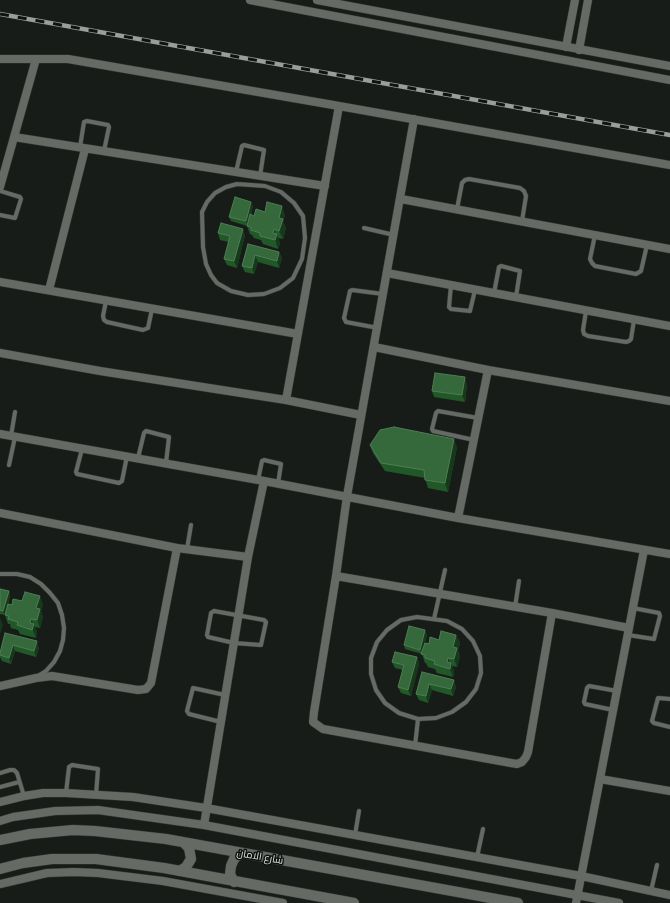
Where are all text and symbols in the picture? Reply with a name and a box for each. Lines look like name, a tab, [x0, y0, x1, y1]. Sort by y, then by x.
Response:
street label: شارع الامان	[236, 847, 284, 867]

